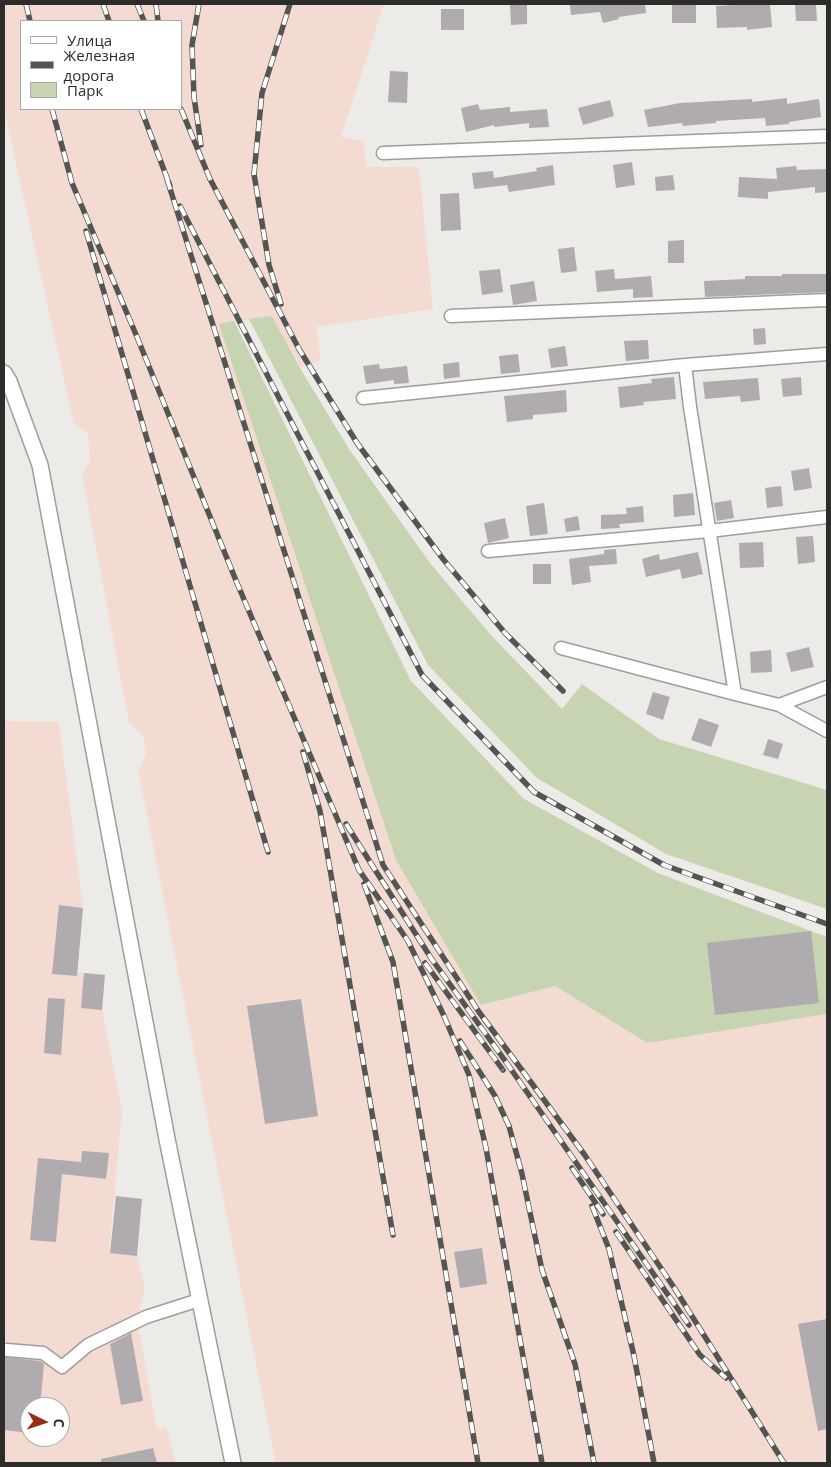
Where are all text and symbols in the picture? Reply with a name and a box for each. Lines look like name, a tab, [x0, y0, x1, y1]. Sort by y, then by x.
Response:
legend	[20, 20, 182, 110]
text: Улица	[67, 30, 112, 50]
text: Железная дорога	[64, 45, 135, 85]
text: Парк	[67, 80, 103, 100]
north arrow	[20, 1397, 70, 1447]
text: С	[50, 1418, 69, 1428]

